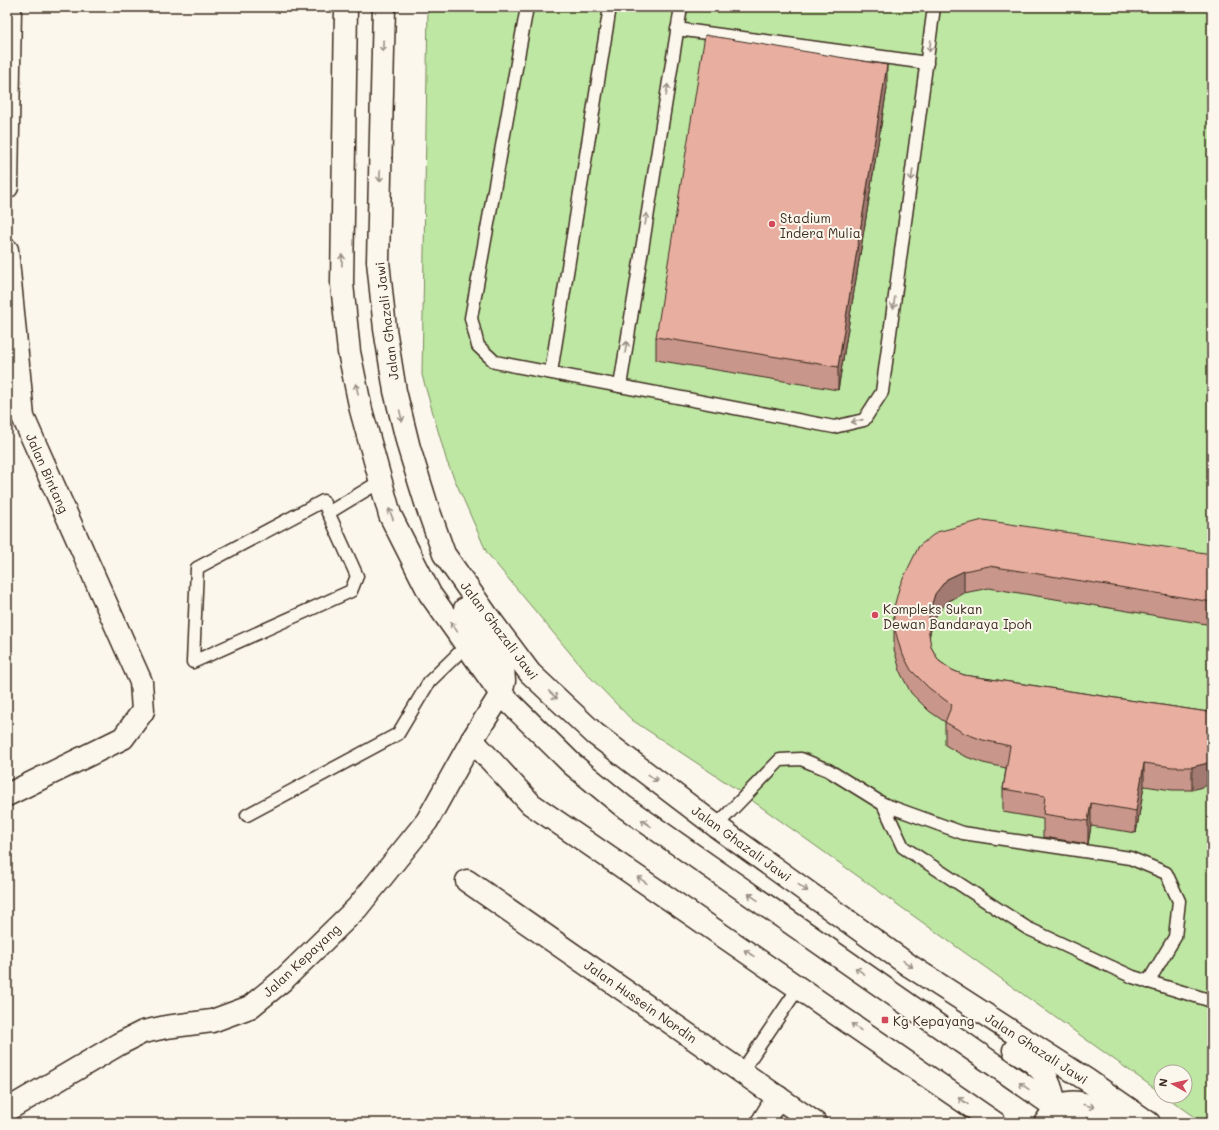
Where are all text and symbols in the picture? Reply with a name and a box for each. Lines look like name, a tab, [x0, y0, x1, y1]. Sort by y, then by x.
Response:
one-way arrow	[379, 39, 387, 52]
one-way arrow	[926, 39, 933, 52]
one-way arrow	[663, 84, 671, 97]
one-way arrow	[908, 168, 916, 181]
one-way arrow	[376, 169, 384, 182]
place label: Stadium Indera Mulia	[780, 209, 861, 241]
one-way arrow	[643, 213, 651, 226]
marker: Stadium Indera Mulia	[767, 219, 777, 229]
one-way arrow	[338, 254, 346, 267]
street label: Jalan Ghazali Jawi	[370, 261, 402, 381]
one-way arrow	[890, 296, 898, 309]
one-way arrow	[622, 341, 630, 354]
one-way arrow	[353, 383, 361, 396]
one-way arrow	[398, 409, 405, 422]
one-way arrow	[850, 418, 863, 426]
street label: Jalan Bintang	[23, 430, 73, 516]
one-way arrow	[386, 509, 394, 521]
street label: Jalan Ghazali Jawi	[457, 577, 543, 683]
place label: Kompleks Sukan Dewan Bandaraya Ipoh	[883, 600, 1032, 632]
marker: Kompleks Sukan Dewan Bandaraya Ipoh	[870, 610, 880, 620]
one-way arrow	[450, 622, 458, 633]
one-way arrow	[548, 690, 558, 700]
one-way arrow	[648, 774, 659, 782]
street label: Jalan Ghazali Jawi	[689, 801, 795, 885]
one-way arrow	[641, 819, 652, 827]
one-way arrow	[636, 876, 647, 884]
one-way arrow	[797, 884, 808, 892]
one-way arrow	[748, 893, 759, 901]
street label: Jalan Kepayang	[259, 920, 343, 1000]
one-way arrow	[744, 949, 755, 957]
street label: Jalan Hussein Nordin	[581, 956, 701, 1046]
one-way arrow	[903, 960, 914, 968]
one-way arrow	[854, 967, 865, 975]
street label: Jalan Ghazali Jawi	[982, 1008, 1092, 1088]
place label: Kg Kepayang	[893, 1012, 974, 1029]
marker: Kg Kepayang	[880, 1015, 890, 1025]
one-way arrow	[851, 1023, 862, 1031]
north arrow	[1153, 1064, 1193, 1104]
text: N	[1155, 1077, 1171, 1088]
one-way arrow	[1019, 1082, 1030, 1090]
one-way arrow	[957, 1097, 968, 1105]
one-way arrow	[1082, 1103, 1095, 1110]

